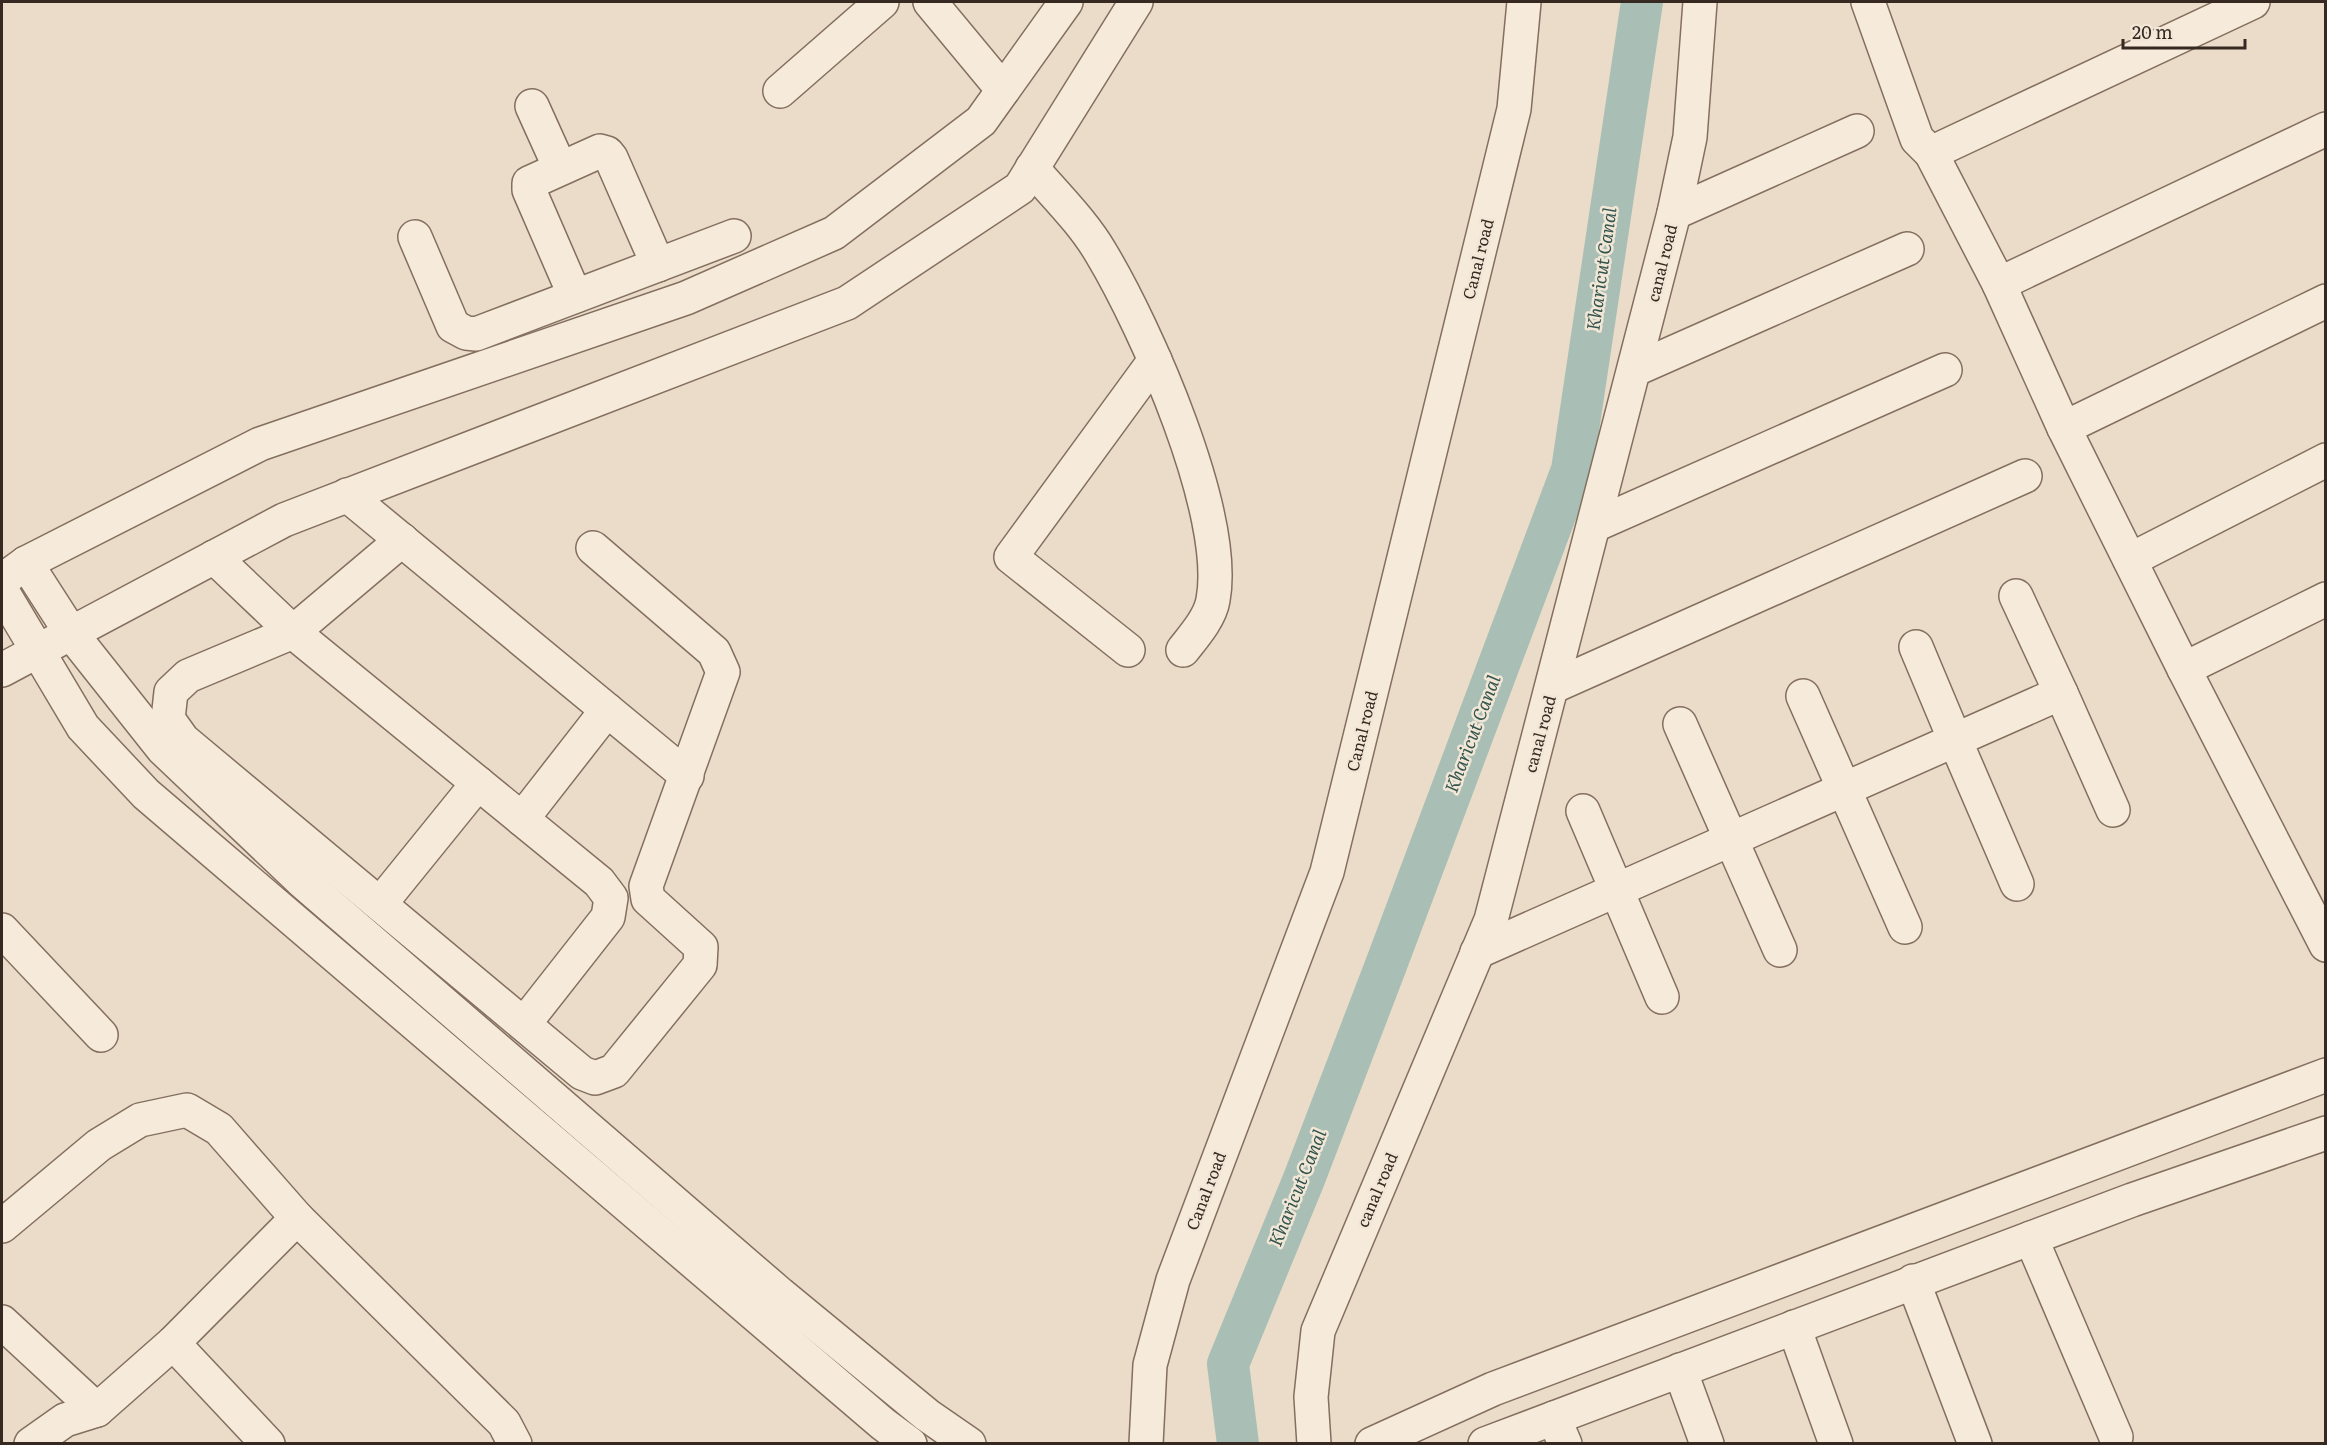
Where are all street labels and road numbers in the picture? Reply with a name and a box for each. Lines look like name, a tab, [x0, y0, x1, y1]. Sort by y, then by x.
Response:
street label: Canal road	[1455, 216, 1499, 302]
street label: canal road	[1640, 221, 1682, 304]
street label: Canal road	[1339, 688, 1383, 774]
street label: canal road	[1517, 692, 1561, 775]
street label: Canal road	[1179, 1148, 1231, 1233]
street label: canal road	[1350, 1148, 1403, 1231]

